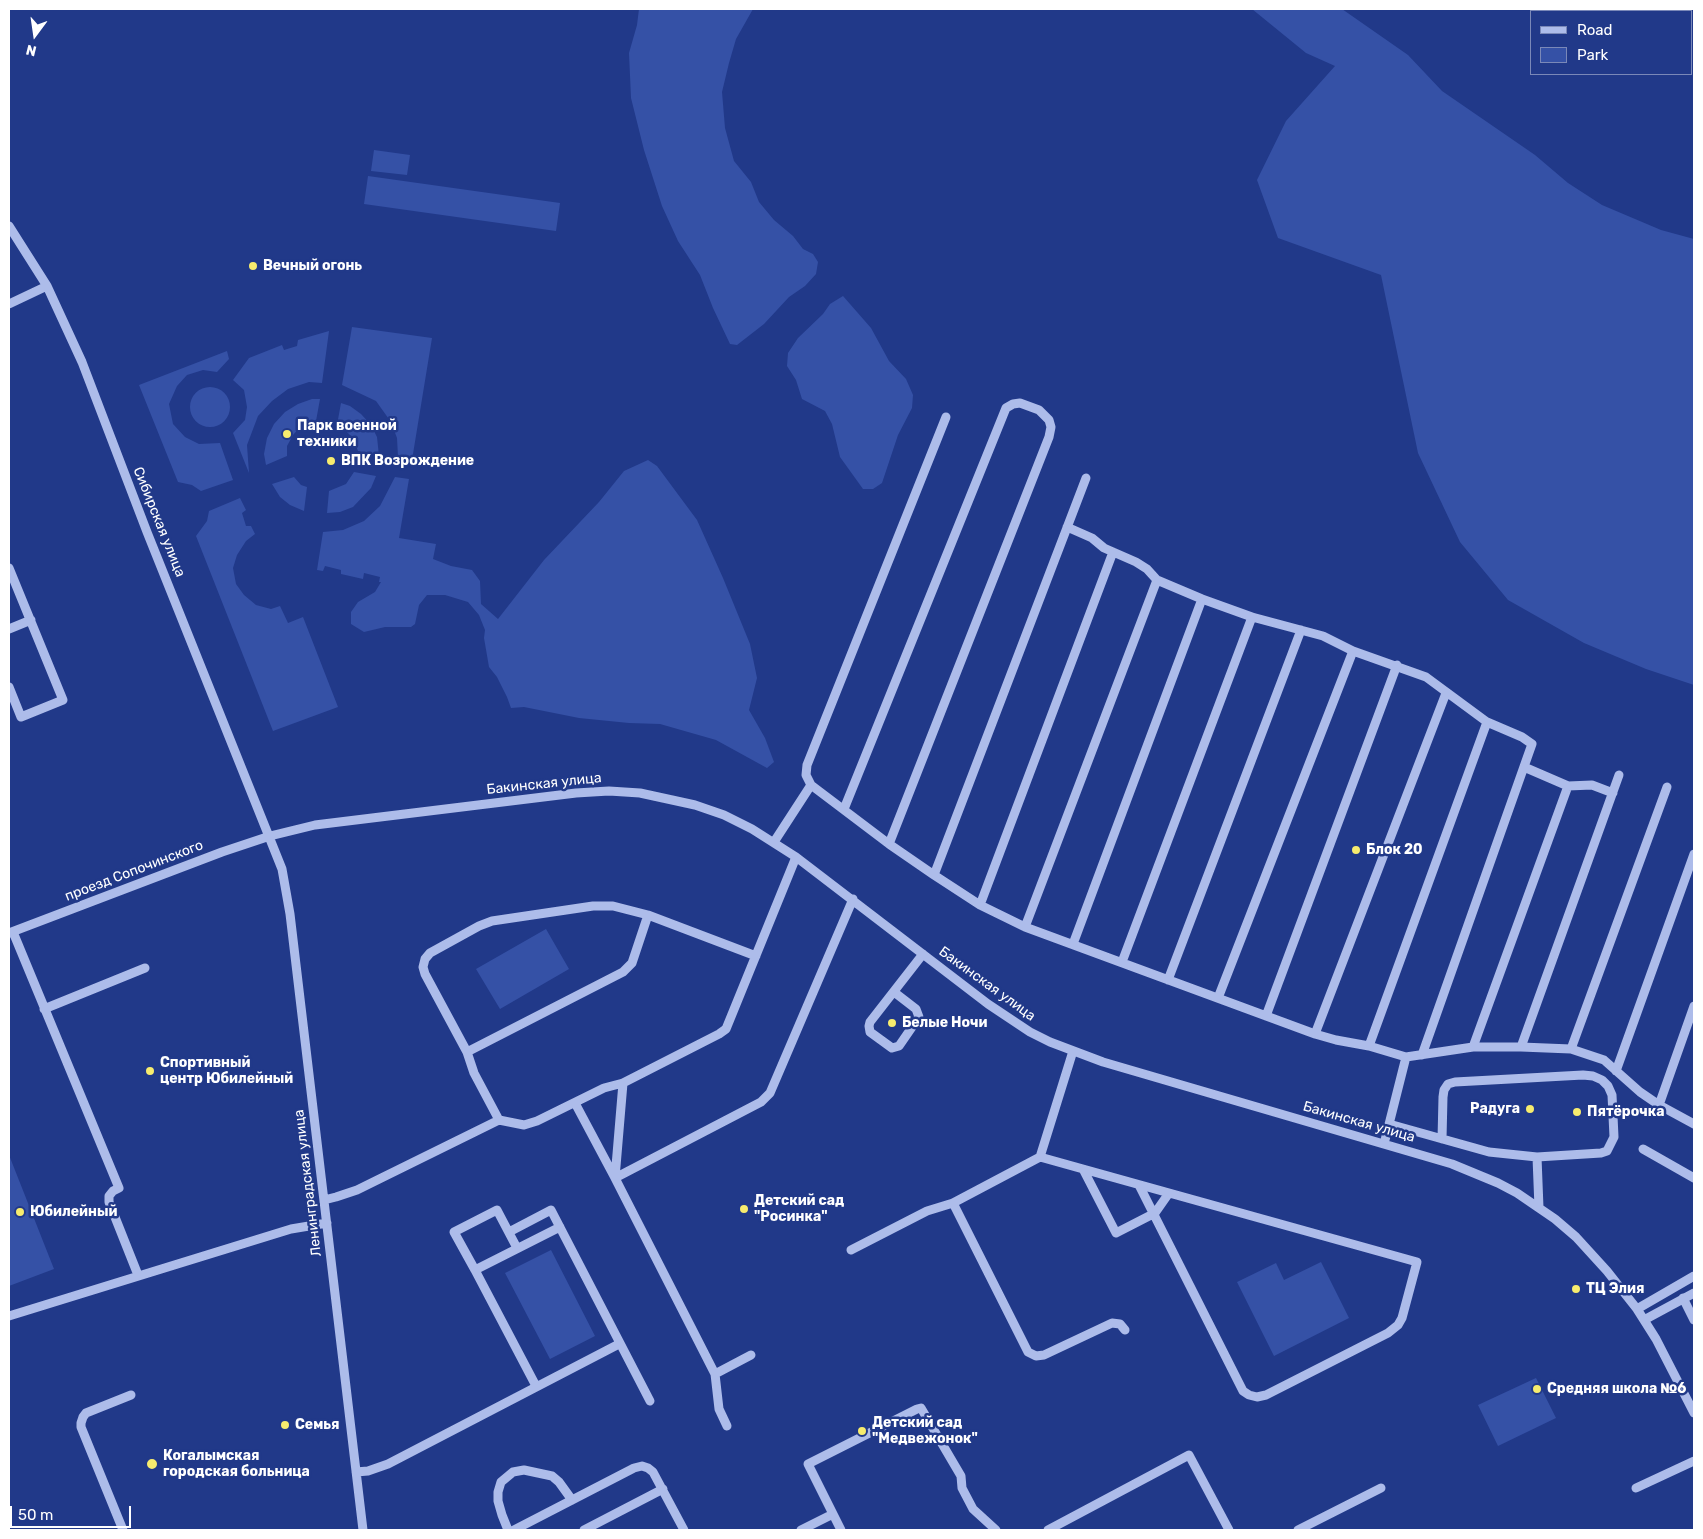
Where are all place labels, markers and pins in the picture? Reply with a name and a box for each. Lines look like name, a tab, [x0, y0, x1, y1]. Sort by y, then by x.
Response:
place label: Вечный огонь	[263, 258, 362, 274]
marker: Вечный огонь	[247, 260, 259, 272]
place label: Парк военной техники	[297, 418, 397, 451]
marker: Парк военной техники	[281, 428, 293, 440]
place label: ВПК Возрождение	[341, 453, 474, 469]
marker: ВПК Возрождение	[325, 455, 337, 467]
place label: Блок 20	[1366, 842, 1423, 858]
marker: Блок 20	[1350, 844, 1362, 856]
place label: Белые Ночи	[902, 1015, 987, 1031]
marker: Белые Ночи	[886, 1017, 898, 1029]
place label: Спортивный центр Юбилейный	[160, 1055, 293, 1088]
marker: Спортивный центр Юбилейный	[144, 1065, 156, 1077]
place label: Радуга	[1470, 1101, 1520, 1117]
marker: Радуга	[1524, 1103, 1536, 1115]
place label: Пятёрочка	[1587, 1104, 1664, 1120]
marker: Пятёрочка	[1571, 1106, 1583, 1118]
place label: Детский сад "Росинка"	[754, 1193, 844, 1226]
marker: Детский сад "Росинка"	[738, 1203, 750, 1215]
place label: Юбилейный	[30, 1204, 117, 1220]
marker: Юбилейный	[14, 1206, 26, 1218]
place label: ТЦ Элия	[1586, 1281, 1644, 1297]
marker: ТЦ Элия	[1570, 1283, 1582, 1295]
place label: Средняя школа №6	[1547, 1381, 1686, 1397]
marker: Средняя школа №6	[1531, 1383, 1543, 1395]
place label: Детский сад "Медвежонок"	[872, 1415, 978, 1448]
place label: Семья	[295, 1417, 340, 1433]
marker: Семья	[279, 1419, 291, 1431]
marker: Детский сад "Медвежонок"	[856, 1425, 868, 1437]
place label: Когалымская городская больница	[163, 1448, 310, 1480]
marker: Когалымская городская больница	[145, 1457, 159, 1471]

